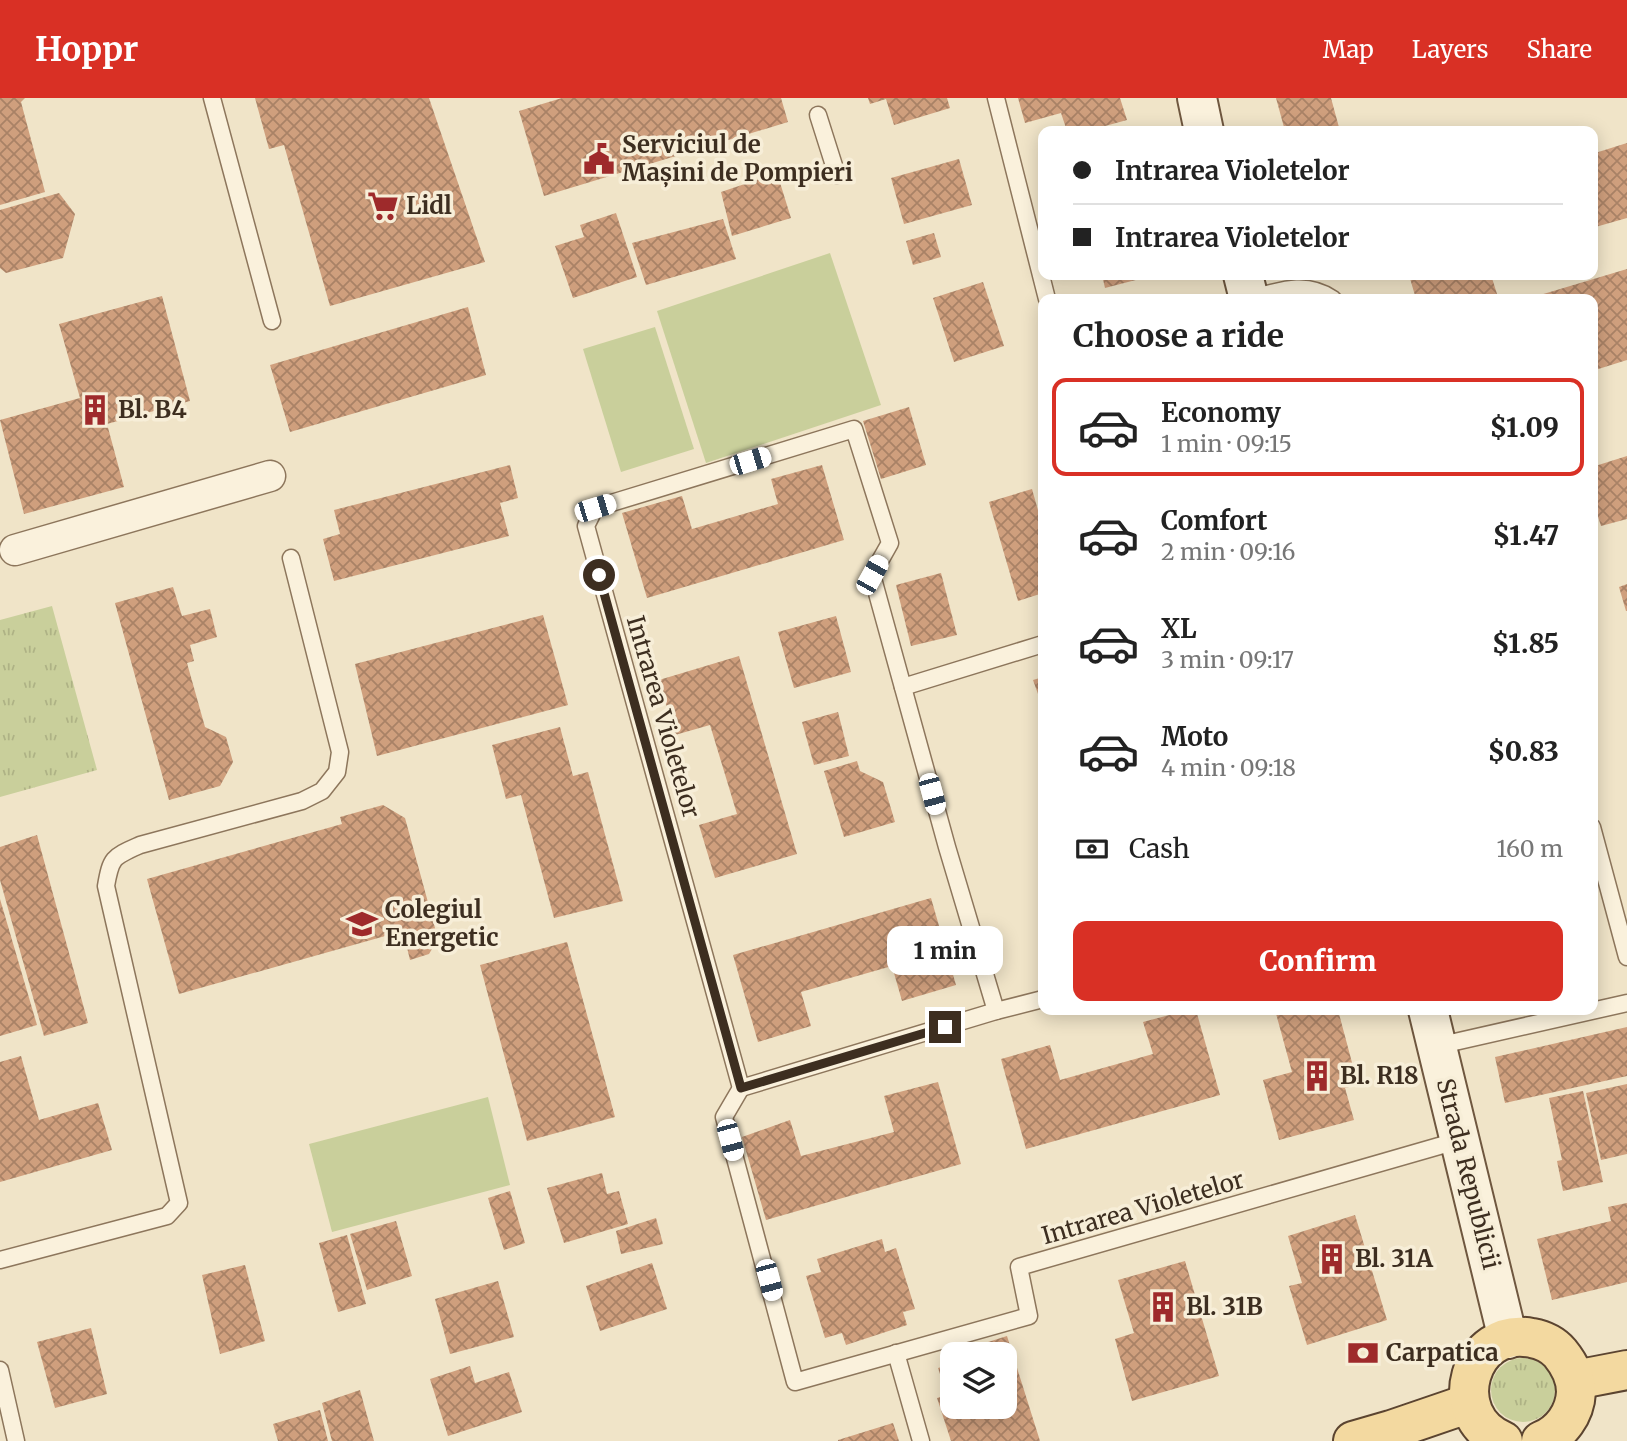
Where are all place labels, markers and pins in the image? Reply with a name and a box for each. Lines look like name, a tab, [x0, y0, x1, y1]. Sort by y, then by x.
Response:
place label: Serviciul de Mașini de Pompieri	[622, 129, 853, 188]
public building icon: Serviciul de Mașini de Pompieri	[582, 142, 616, 176]
supermarket icon: Lidl	[366, 189, 400, 223]
place label: Lidl	[406, 190, 452, 221]
building icon: Bl. B4	[78, 393, 112, 427]
place label: Bl. B4	[118, 394, 187, 425]
place label: Colegiul Energetic	[385, 894, 498, 953]
school or university icon: Colegiul Energetic	[345, 907, 379, 941]
building icon: Bl. R18	[1300, 1059, 1334, 1093]
place label: Bl. R18	[1340, 1060, 1419, 1091]
building icon: Bl. 31A	[1315, 1242, 1349, 1276]
place label: Bl. 31A	[1355, 1243, 1434, 1274]
building icon: Bl. 31B	[1146, 1290, 1180, 1324]
place label: Bl. 31B	[1186, 1291, 1263, 1322]
bank icon: Carpatica	[1346, 1336, 1380, 1370]
place label: Carpatica	[1386, 1337, 1499, 1368]

